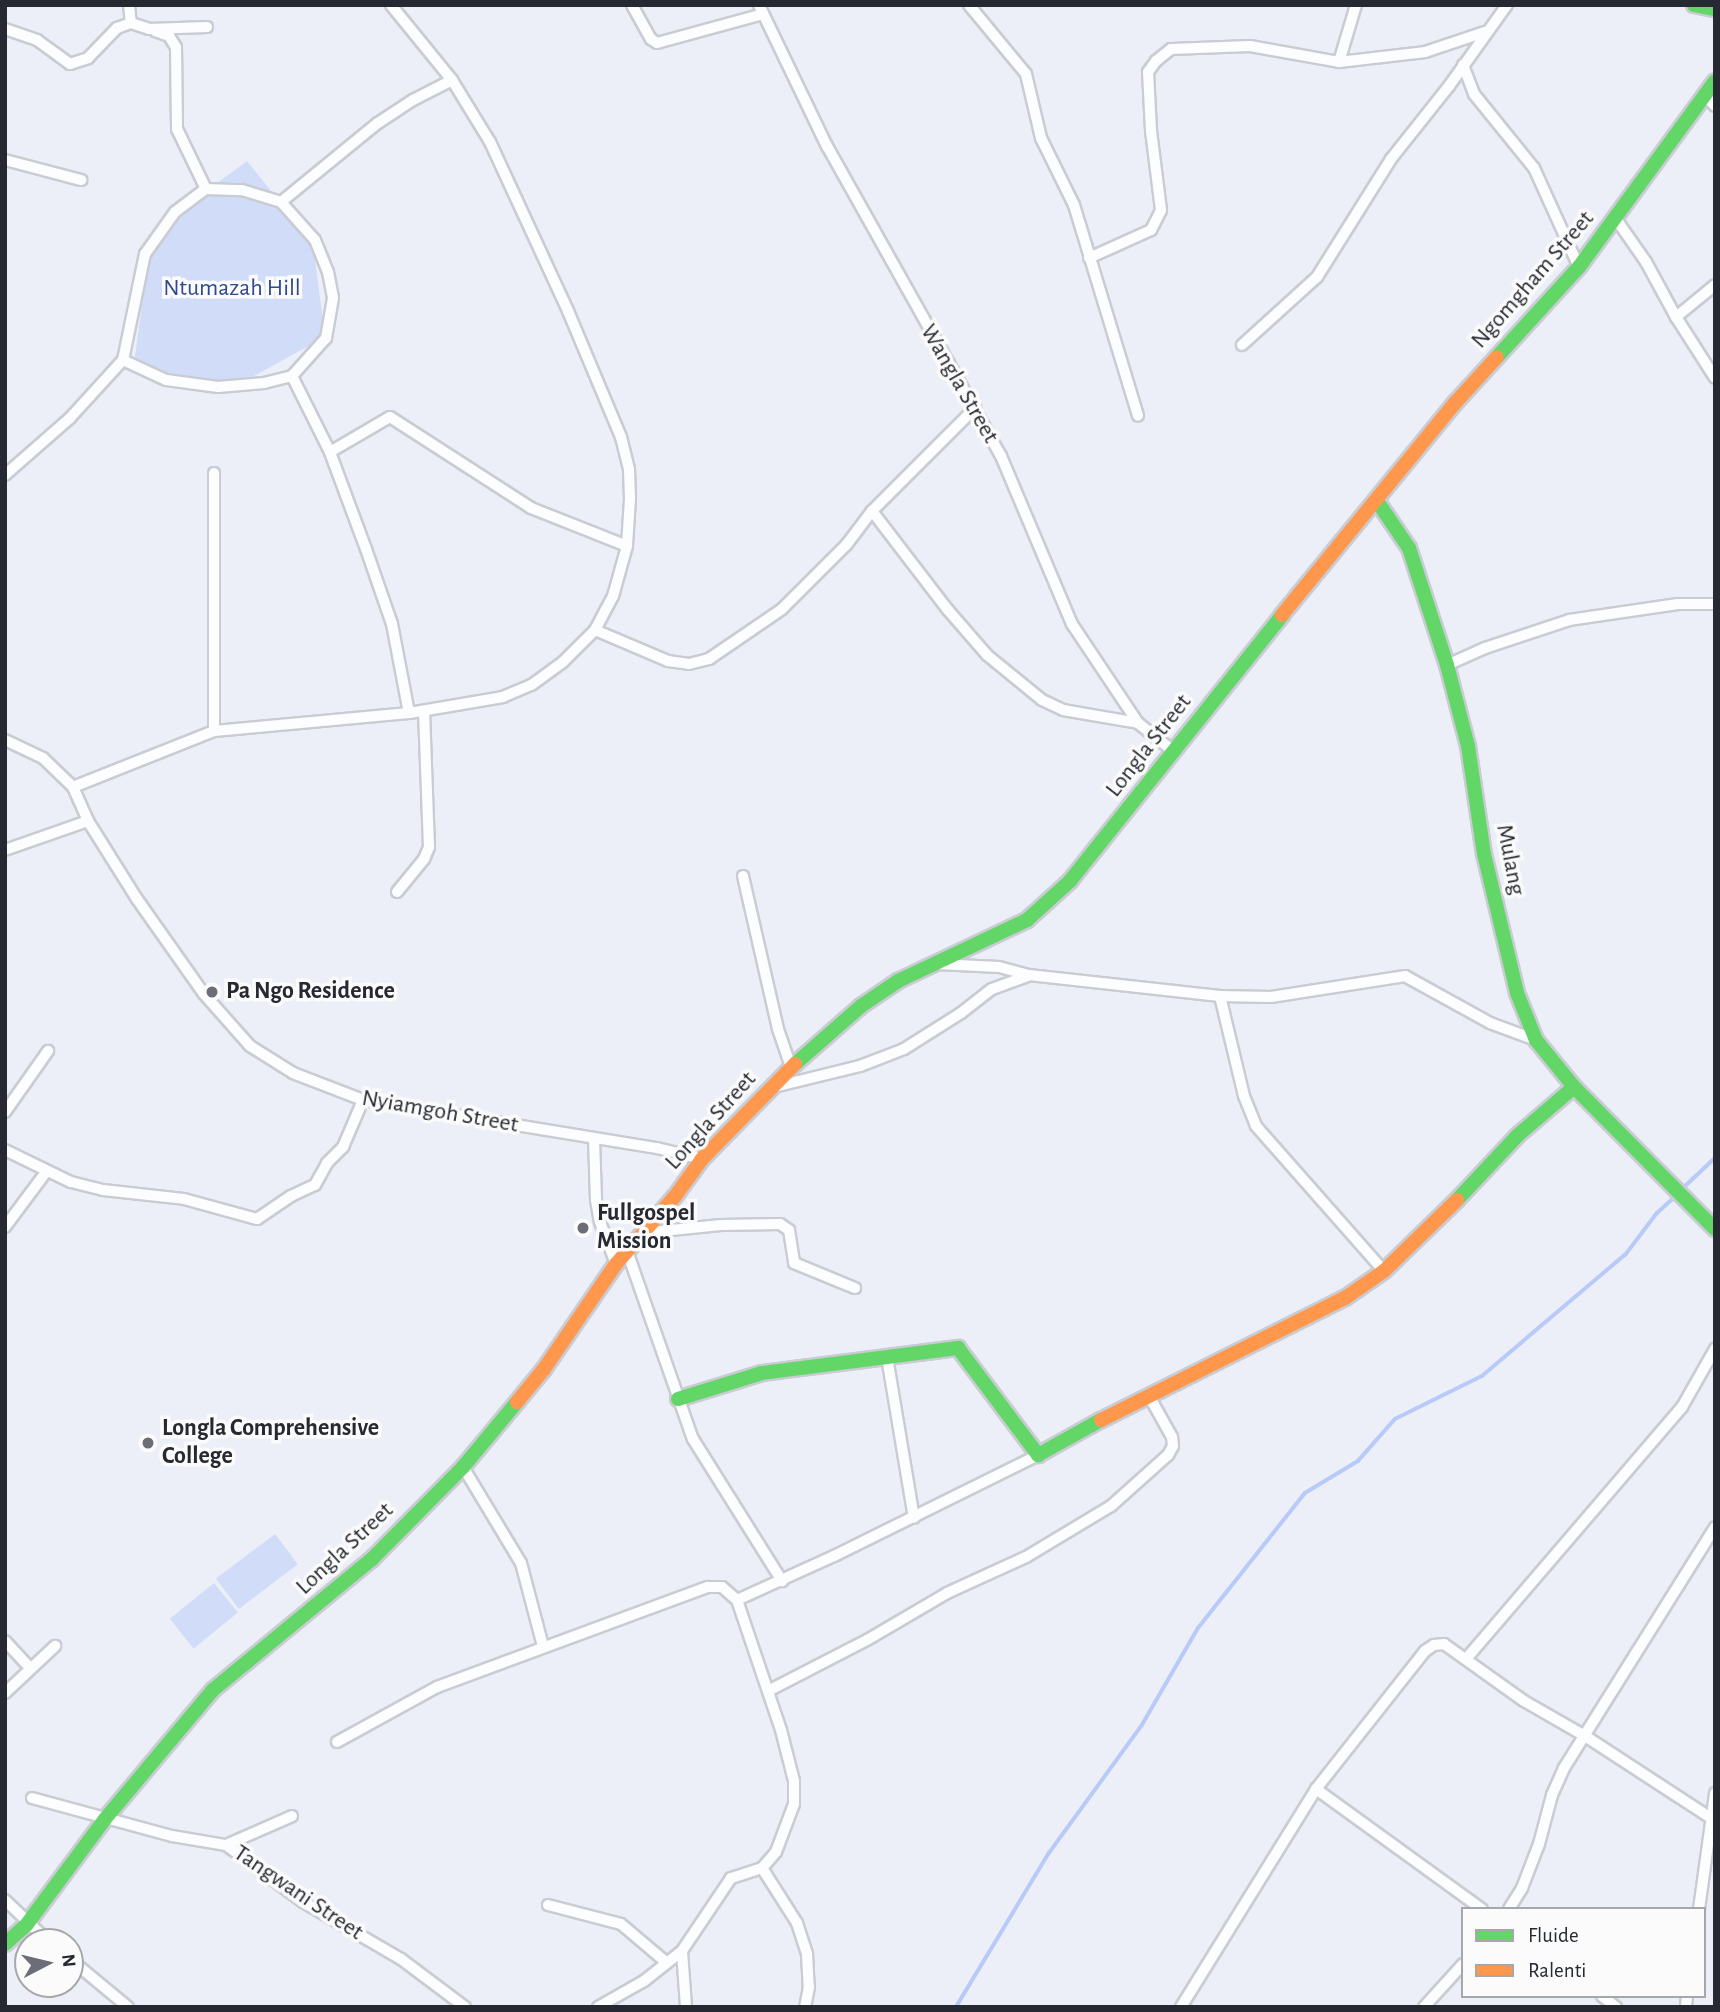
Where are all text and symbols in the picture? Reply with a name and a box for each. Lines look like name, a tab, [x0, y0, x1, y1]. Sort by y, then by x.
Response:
street label: Ngomgham Street	[1465, 205, 1601, 355]
park label: Ntumazah Hill	[163, 275, 301, 303]
street label: Wangla Street	[913, 319, 1005, 449]
street label: Longla Street	[1100, 689, 1198, 803]
street label: Mulang	[1489, 822, 1531, 898]
place label: Pa Ngo Residence	[226, 978, 395, 1006]
marker: Pa Ngo Residence	[204, 984, 220, 1000]
street label: Longla Street	[659, 1066, 763, 1176]
street label: Nyiamgoh Street	[360, 1084, 520, 1140]
place label: Fullgospel Mission	[597, 1200, 695, 1256]
marker: Fullgospel Mission	[575, 1220, 591, 1236]
place label: Longla Comprehensive College	[162, 1415, 379, 1471]
marker: Longla Comprehensive College	[140, 1435, 156, 1451]
street label: Longla Street	[290, 1497, 400, 1601]
street label: Tangwani Street	[228, 1839, 368, 1947]
legend	[1461, 1907, 1706, 1998]
text: Fluide	[1528, 1925, 1579, 1946]
north arrow	[14, 1928, 84, 1998]
text: N	[58, 1953, 79, 1968]
text: Ralenti	[1528, 1960, 1586, 1981]

